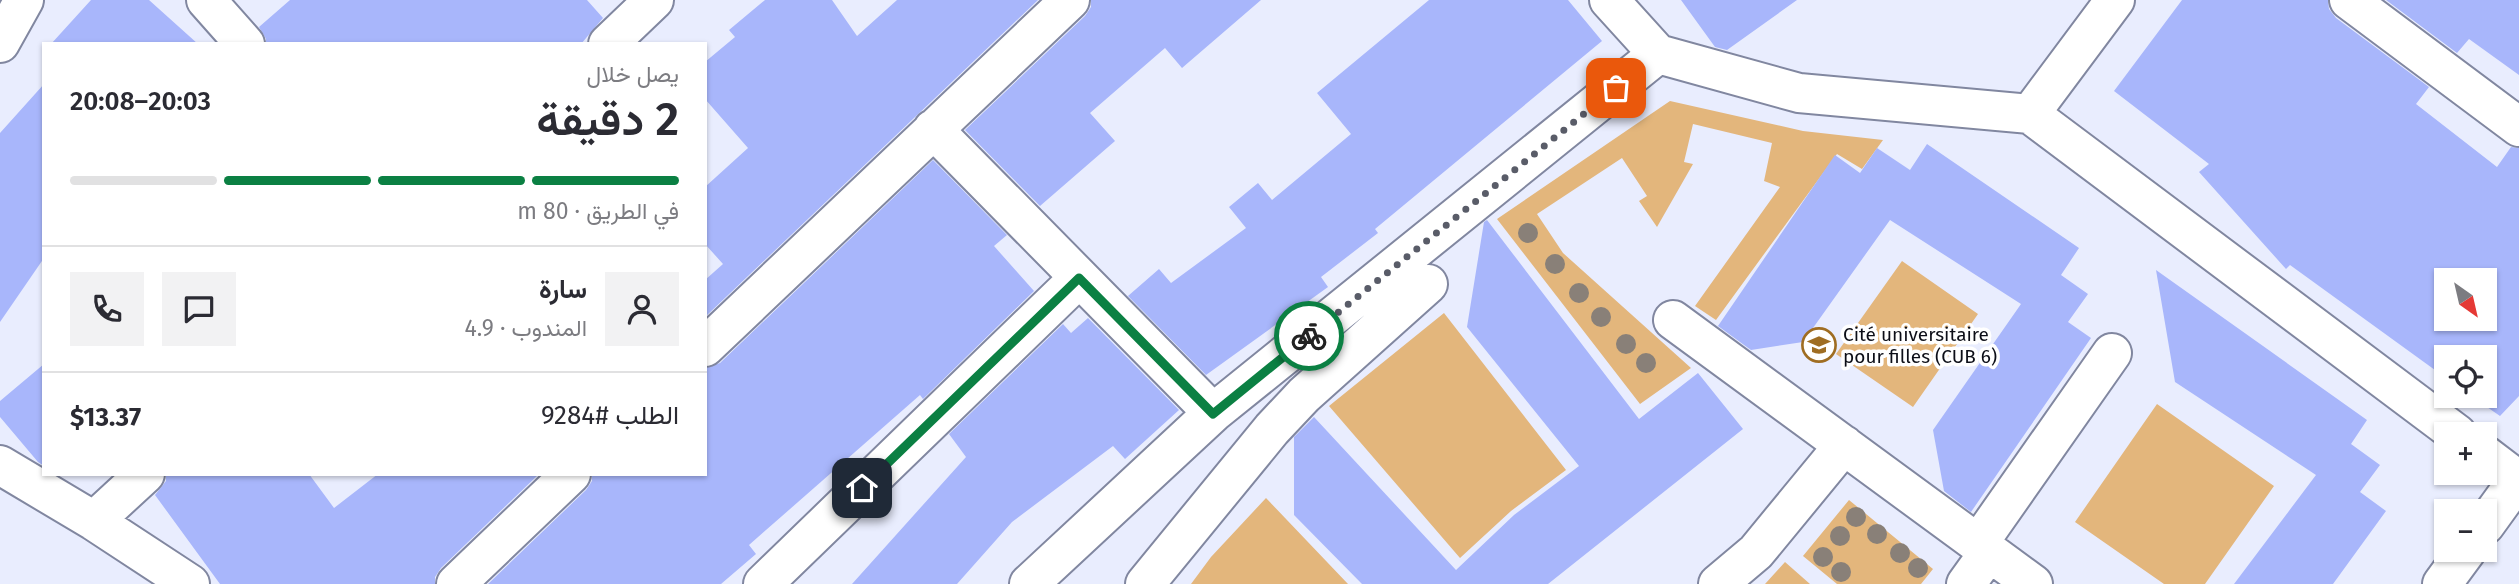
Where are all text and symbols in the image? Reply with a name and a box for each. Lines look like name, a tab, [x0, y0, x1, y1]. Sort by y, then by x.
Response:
pin	[1586, 58, 1646, 118]
text: يصل خلال	[587, 60, 679, 88]
icon: bag	[1597, 69, 1635, 107]
text: 20:03–20:08	[70, 86, 211, 117]
text: 2 دقيقة	[536, 92, 679, 147]
text: في الطريق · 80 m	[517, 197, 679, 225]
north arrow	[2434, 268, 2497, 331]
map controls	[2434, 268, 2497, 562]
button: phone	[70, 272, 144, 346]
button: chat	[162, 272, 236, 346]
button: person	[605, 272, 679, 346]
text: سارة	[539, 274, 587, 305]
courier	[1274, 301, 1344, 371]
text: المندوب · 4.9	[465, 314, 587, 342]
icon: bike	[1290, 317, 1328, 355]
place label: Cité universitaire pour filles (CUB 6)	[1843, 323, 1997, 368]
school or university icon: Cité universitaire pour filles (CUB 6)	[1800, 326, 1838, 364]
button: locate	[2434, 345, 2497, 408]
text: الطلب #9284	[541, 400, 679, 431]
text: $13.37	[70, 402, 141, 433]
button: +	[2434, 422, 2497, 485]
pin	[832, 458, 892, 518]
icon: home	[843, 469, 881, 507]
button: −	[2434, 499, 2497, 562]

